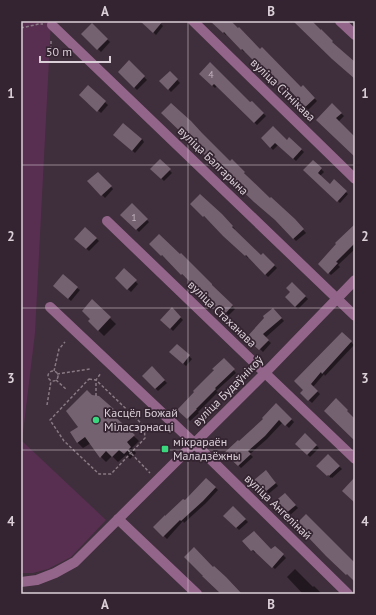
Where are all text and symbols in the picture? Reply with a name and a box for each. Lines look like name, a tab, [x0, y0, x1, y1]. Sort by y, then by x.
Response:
text: A	[101, 3, 109, 20]
text: B	[267, 3, 275, 20]
scale bar	[40, 38, 110, 64]
text: 50 m	[46, 44, 72, 59]
street label: вуліца Сітнікава	[248, 55, 319, 124]
house number: 4	[208, 68, 214, 81]
text: 1	[7, 85, 15, 102]
text: 1	[361, 85, 369, 102]
street label: вуліца Балгарына	[175, 123, 252, 198]
house number: 1	[131, 211, 137, 224]
text: 2	[7, 228, 15, 245]
text: 2	[361, 228, 369, 245]
street label: вуліца Стаханава	[185, 277, 260, 350]
street label: вуліца Будаўнікоў	[189, 352, 266, 429]
text: 3	[7, 370, 15, 387]
text: 3	[361, 370, 369, 387]
place label: Касцёл Божай Міласэрнасці	[104, 405, 178, 434]
marker: Касцёл Божай Міласэрнасці	[91, 415, 101, 425]
place label: мікрараён Маладзёжны	[173, 434, 241, 463]
marker: мікрараён Маладзёжны	[160, 444, 170, 454]
street label: вуліца Ангелінай	[242, 471, 315, 543]
text: 4	[7, 513, 15, 530]
text: 4	[361, 513, 369, 530]
text: A	[101, 596, 109, 613]
text: B	[267, 596, 275, 613]

